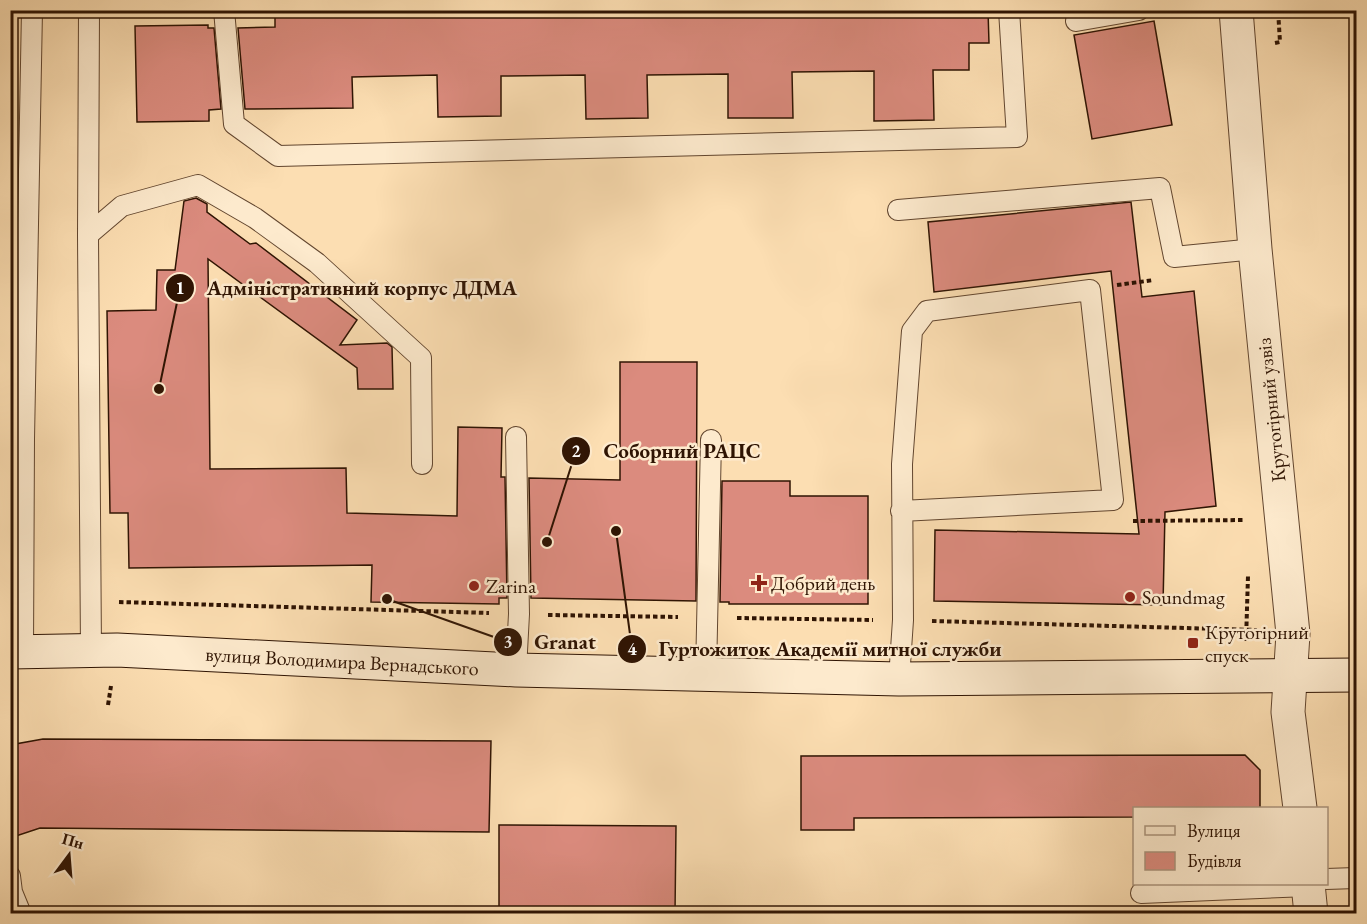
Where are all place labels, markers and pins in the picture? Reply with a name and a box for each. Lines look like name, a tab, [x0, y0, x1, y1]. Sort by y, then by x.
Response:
callout: Адміністративний корпус ДДМА	[165, 268, 529, 307]
callout: Соборний РАЦС	[561, 431, 772, 470]
place label: Добрий день	[771, 570, 875, 596]
place label: Zarina	[486, 573, 536, 599]
marker: Добрий день	[752, 576, 766, 590]
marker: Zarina	[467, 579, 481, 593]
place label: Soundmag	[1142, 584, 1225, 610]
marker: Soundmag	[1123, 590, 1137, 604]
place label: Крутогірний спуск	[1205, 619, 1309, 668]
callout: Granat	[493, 623, 608, 662]
callout: Гуртожиток Академії митної служби	[617, 629, 1014, 668]
marker: Крутогірний спуск	[1186, 636, 1200, 650]

